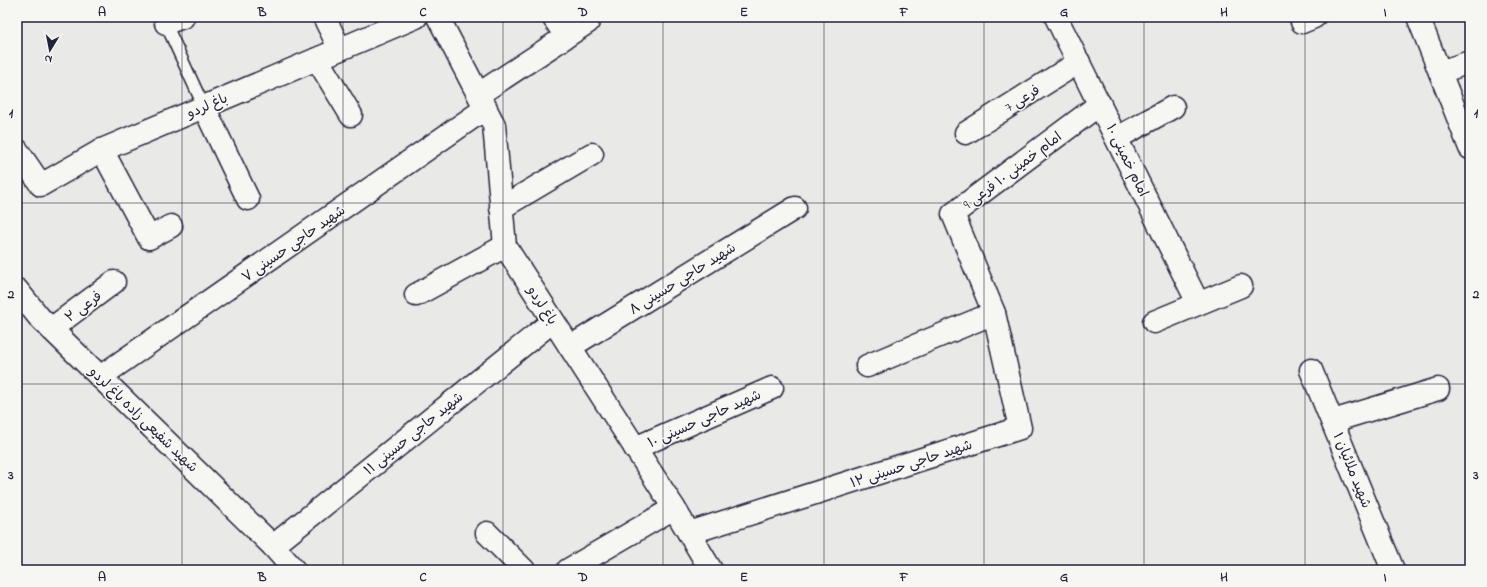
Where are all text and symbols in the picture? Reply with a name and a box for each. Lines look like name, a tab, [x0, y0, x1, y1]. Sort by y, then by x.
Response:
text: A	[98, 3, 106, 22]
text: B	[257, 3, 267, 22]
text: C	[419, 3, 427, 22]
text: D	[577, 3, 588, 22]
text: E	[740, 3, 748, 22]
text: F	[899, 3, 909, 22]
text: G	[1060, 3, 1068, 22]
text: H	[1220, 3, 1228, 22]
text: I	[1383, 3, 1387, 22]
north arrow	[30, 30, 70, 70]
text: N	[43, 50, 53, 67]
street label: فرعی 7	[1001, 80, 1045, 118]
street label: باغ لردو	[183, 88, 231, 125]
text: 1	[9, 104, 14, 123]
text: 1	[1474, 104, 1479, 123]
street label: امام خمینی ۱۰	[1100, 121, 1153, 201]
street label: امام خمینی ۱۰ فرعی 9	[959, 127, 1067, 215]
street label: شهید حاجی حسینی ۷	[238, 200, 350, 288]
street label: شهید حاجی حسینی ۸	[625, 238, 740, 321]
street label: باغ لردو	[521, 281, 562, 329]
text: 2	[7, 285, 15, 304]
text: 2	[1472, 285, 1480, 304]
street label: فرعی ۲	[61, 286, 107, 328]
street label: شهید شفیعی زاده باغ لردو	[83, 362, 202, 478]
street label: شهید حاجی حسینی ۱۰	[644, 385, 765, 454]
street label: شهید حاجی حسینی ۱۱	[360, 387, 468, 481]
street label: شهید ملائیان ۱	[1327, 429, 1376, 512]
street label: شهید حاجی حسینی ۱۲	[848, 435, 975, 494]
text: 3	[7, 466, 14, 485]
text: 3	[1472, 466, 1479, 485]
text: A	[98, 568, 106, 587]
text: B	[257, 568, 267, 587]
text: C	[419, 568, 427, 587]
text: D	[577, 568, 588, 587]
text: E	[740, 568, 748, 587]
text: F	[899, 568, 909, 587]
text: G	[1060, 568, 1068, 587]
text: H	[1220, 568, 1228, 587]
text: I	[1383, 568, 1387, 587]

